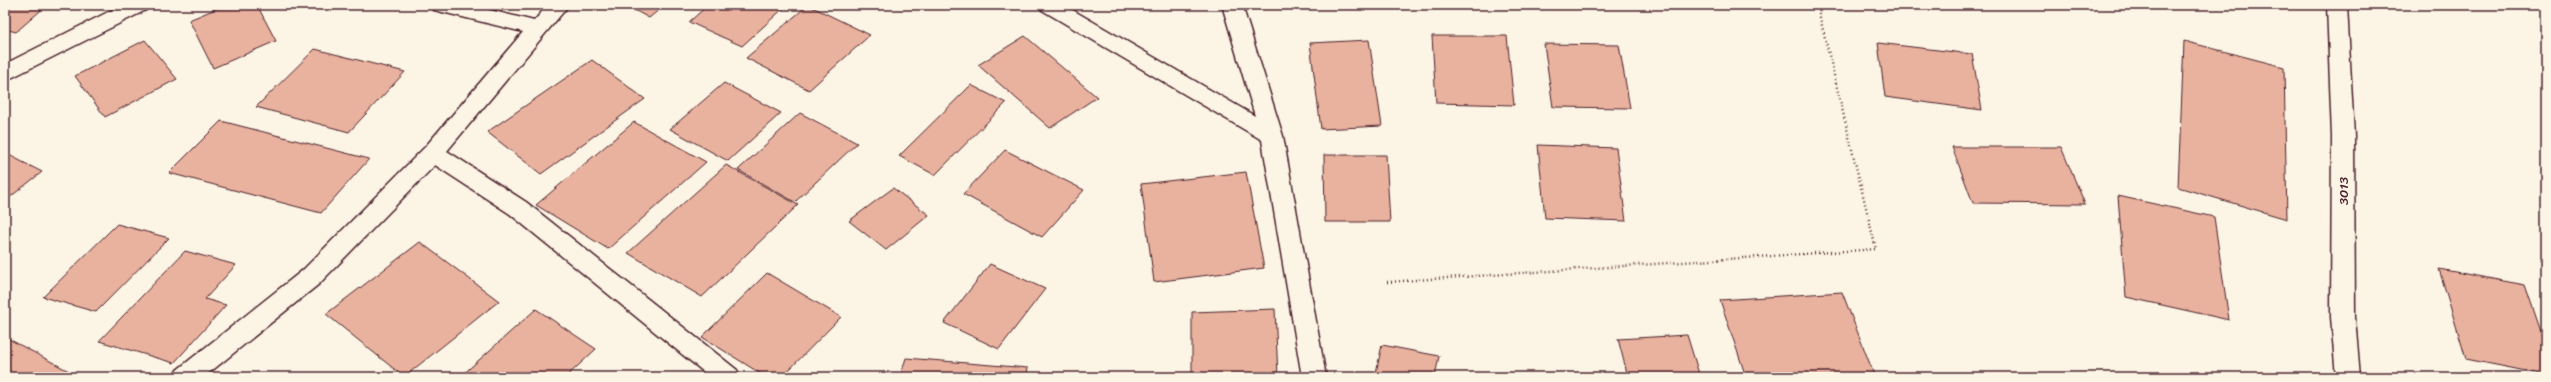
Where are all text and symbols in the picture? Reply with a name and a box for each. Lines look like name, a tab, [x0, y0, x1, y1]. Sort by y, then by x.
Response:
street label: 3013	[2332, 177, 2355, 205]

